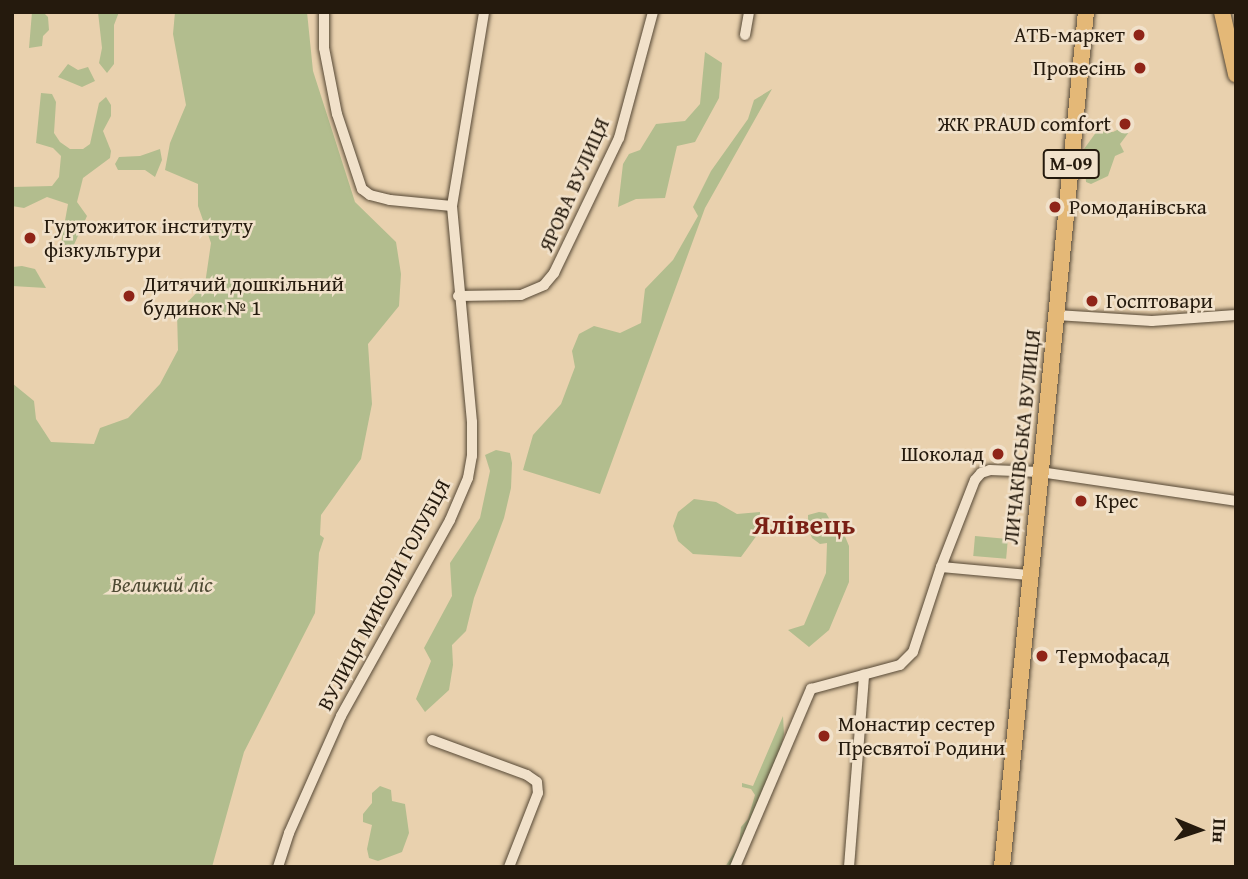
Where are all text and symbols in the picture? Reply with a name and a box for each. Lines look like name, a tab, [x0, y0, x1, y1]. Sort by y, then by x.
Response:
place label: АТБ-маркет	[1014, 22, 1125, 48]
marker: АТБ-маркет	[1131, 27, 1147, 43]
place label: Провесінь	[1033, 55, 1126, 81]
marker: Провесінь	[1132, 60, 1148, 76]
place label: ЖК PRAUD comfort	[938, 111, 1111, 137]
street label: ЯРОВА ВУЛИЦЯ	[533, 114, 615, 256]
marker: ЖК PRAUD comfort	[1117, 116, 1133, 132]
road number: М-09	[1041, 148, 1101, 180]
place label: Ромоданівська	[1069, 194, 1207, 220]
marker: Ромоданівська	[1047, 199, 1063, 215]
place label: Гуртожиток інституту фізкультури	[44, 213, 253, 263]
marker: Гуртожиток інституту фізкультури	[22, 230, 38, 246]
place label: Дитячий дошкільний будинок № 1	[143, 271, 344, 321]
marker: Дитячий дошкільний будинок № 1	[121, 288, 137, 304]
place label: Госптовари	[1106, 288, 1213, 314]
marker: Госптовари	[1084, 293, 1100, 309]
street label: ЛИЧАКІВСЬКА ВУЛИЦЯ	[998, 328, 1046, 546]
place label: Шоколад	[901, 441, 984, 467]
marker: Шоколад	[990, 446, 1006, 462]
street label: ВУЛИЦЯ МИКОЛИ ГОЛУБЦЯ	[312, 475, 456, 715]
place label: Крес	[1095, 488, 1138, 514]
marker: Крес	[1073, 493, 1089, 509]
district label: Ялівець	[753, 507, 855, 541]
park label: Великий ліс	[111, 572, 213, 598]
place label: Термофасад	[1056, 643, 1169, 669]
marker: Термофасад	[1034, 648, 1050, 664]
place label: Монастир сестер Пресвятої Родини	[838, 711, 1005, 761]
marker: Монастир сестер Пресвятої Родини	[816, 728, 832, 744]
north arrow	[1164, 795, 1234, 865]
text: Пн	[1206, 818, 1234, 843]

